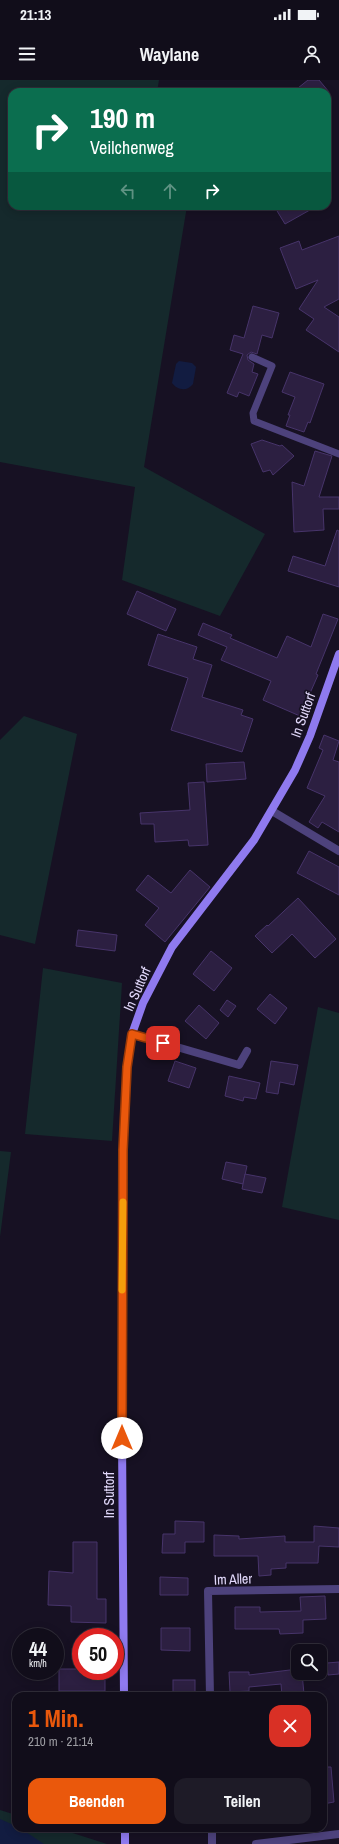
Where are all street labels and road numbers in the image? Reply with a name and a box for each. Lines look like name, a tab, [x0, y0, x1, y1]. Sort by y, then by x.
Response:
street label: In Suttorf	[287, 689, 320, 740]
street label: In Suttorf	[119, 963, 155, 1014]
street label: In Suttorf	[100, 1471, 118, 1518]
street label: Im Aller	[214, 1569, 253, 1589]

